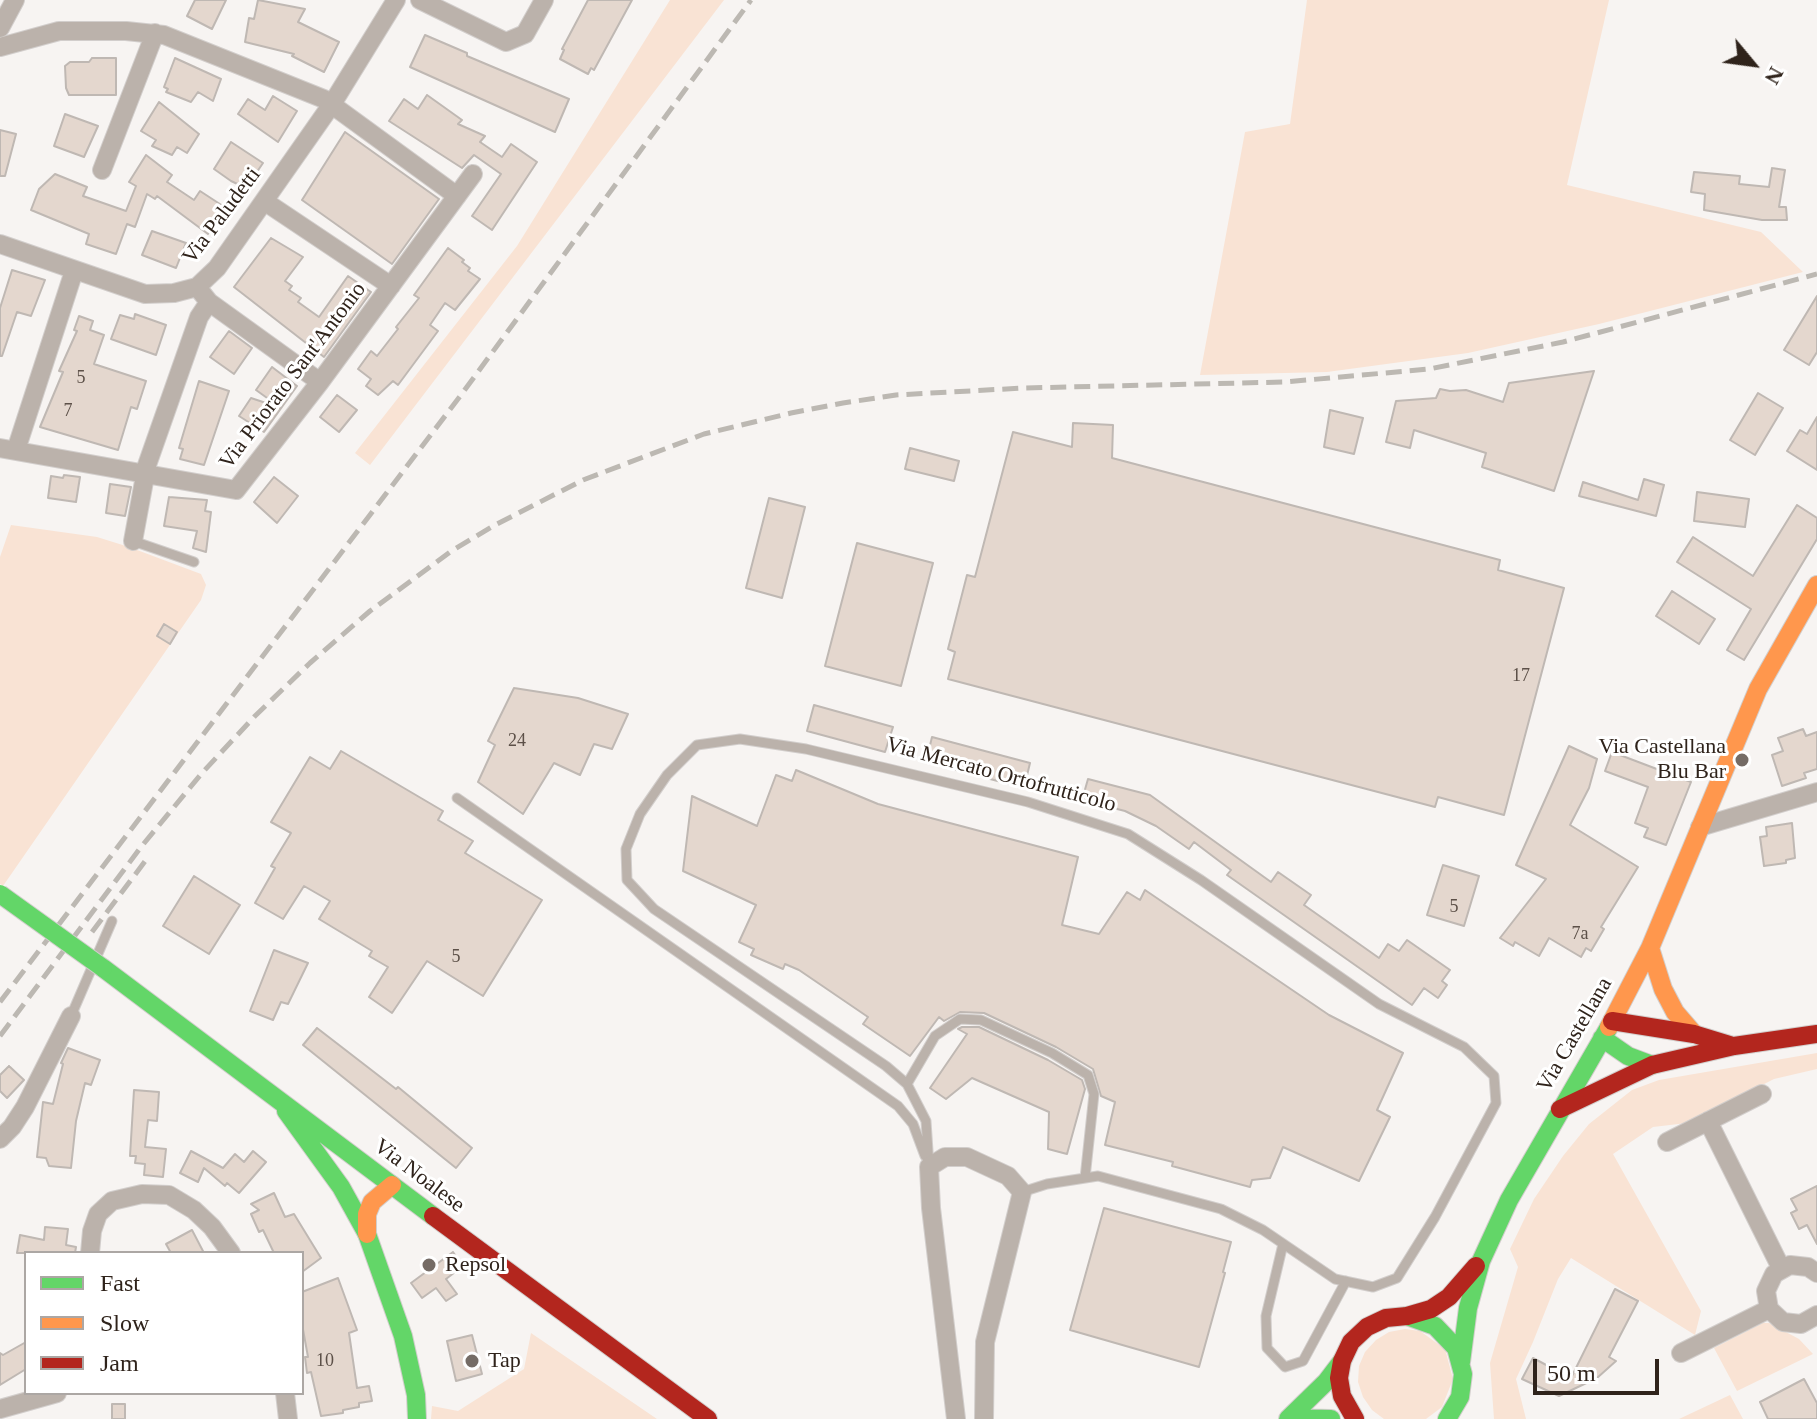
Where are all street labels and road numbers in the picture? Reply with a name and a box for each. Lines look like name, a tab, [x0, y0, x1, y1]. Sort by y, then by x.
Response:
street label: Via Paludetti	[177, 162, 267, 270]
street label: Via Priorato Sant'Antonio	[214, 277, 372, 475]
street label: Via Mercato Ortofrutticolo	[883, 732, 1119, 818]
street label: Via Castellana	[1532, 973, 1618, 1097]
street label: Via Noalese	[368, 1133, 470, 1219]

